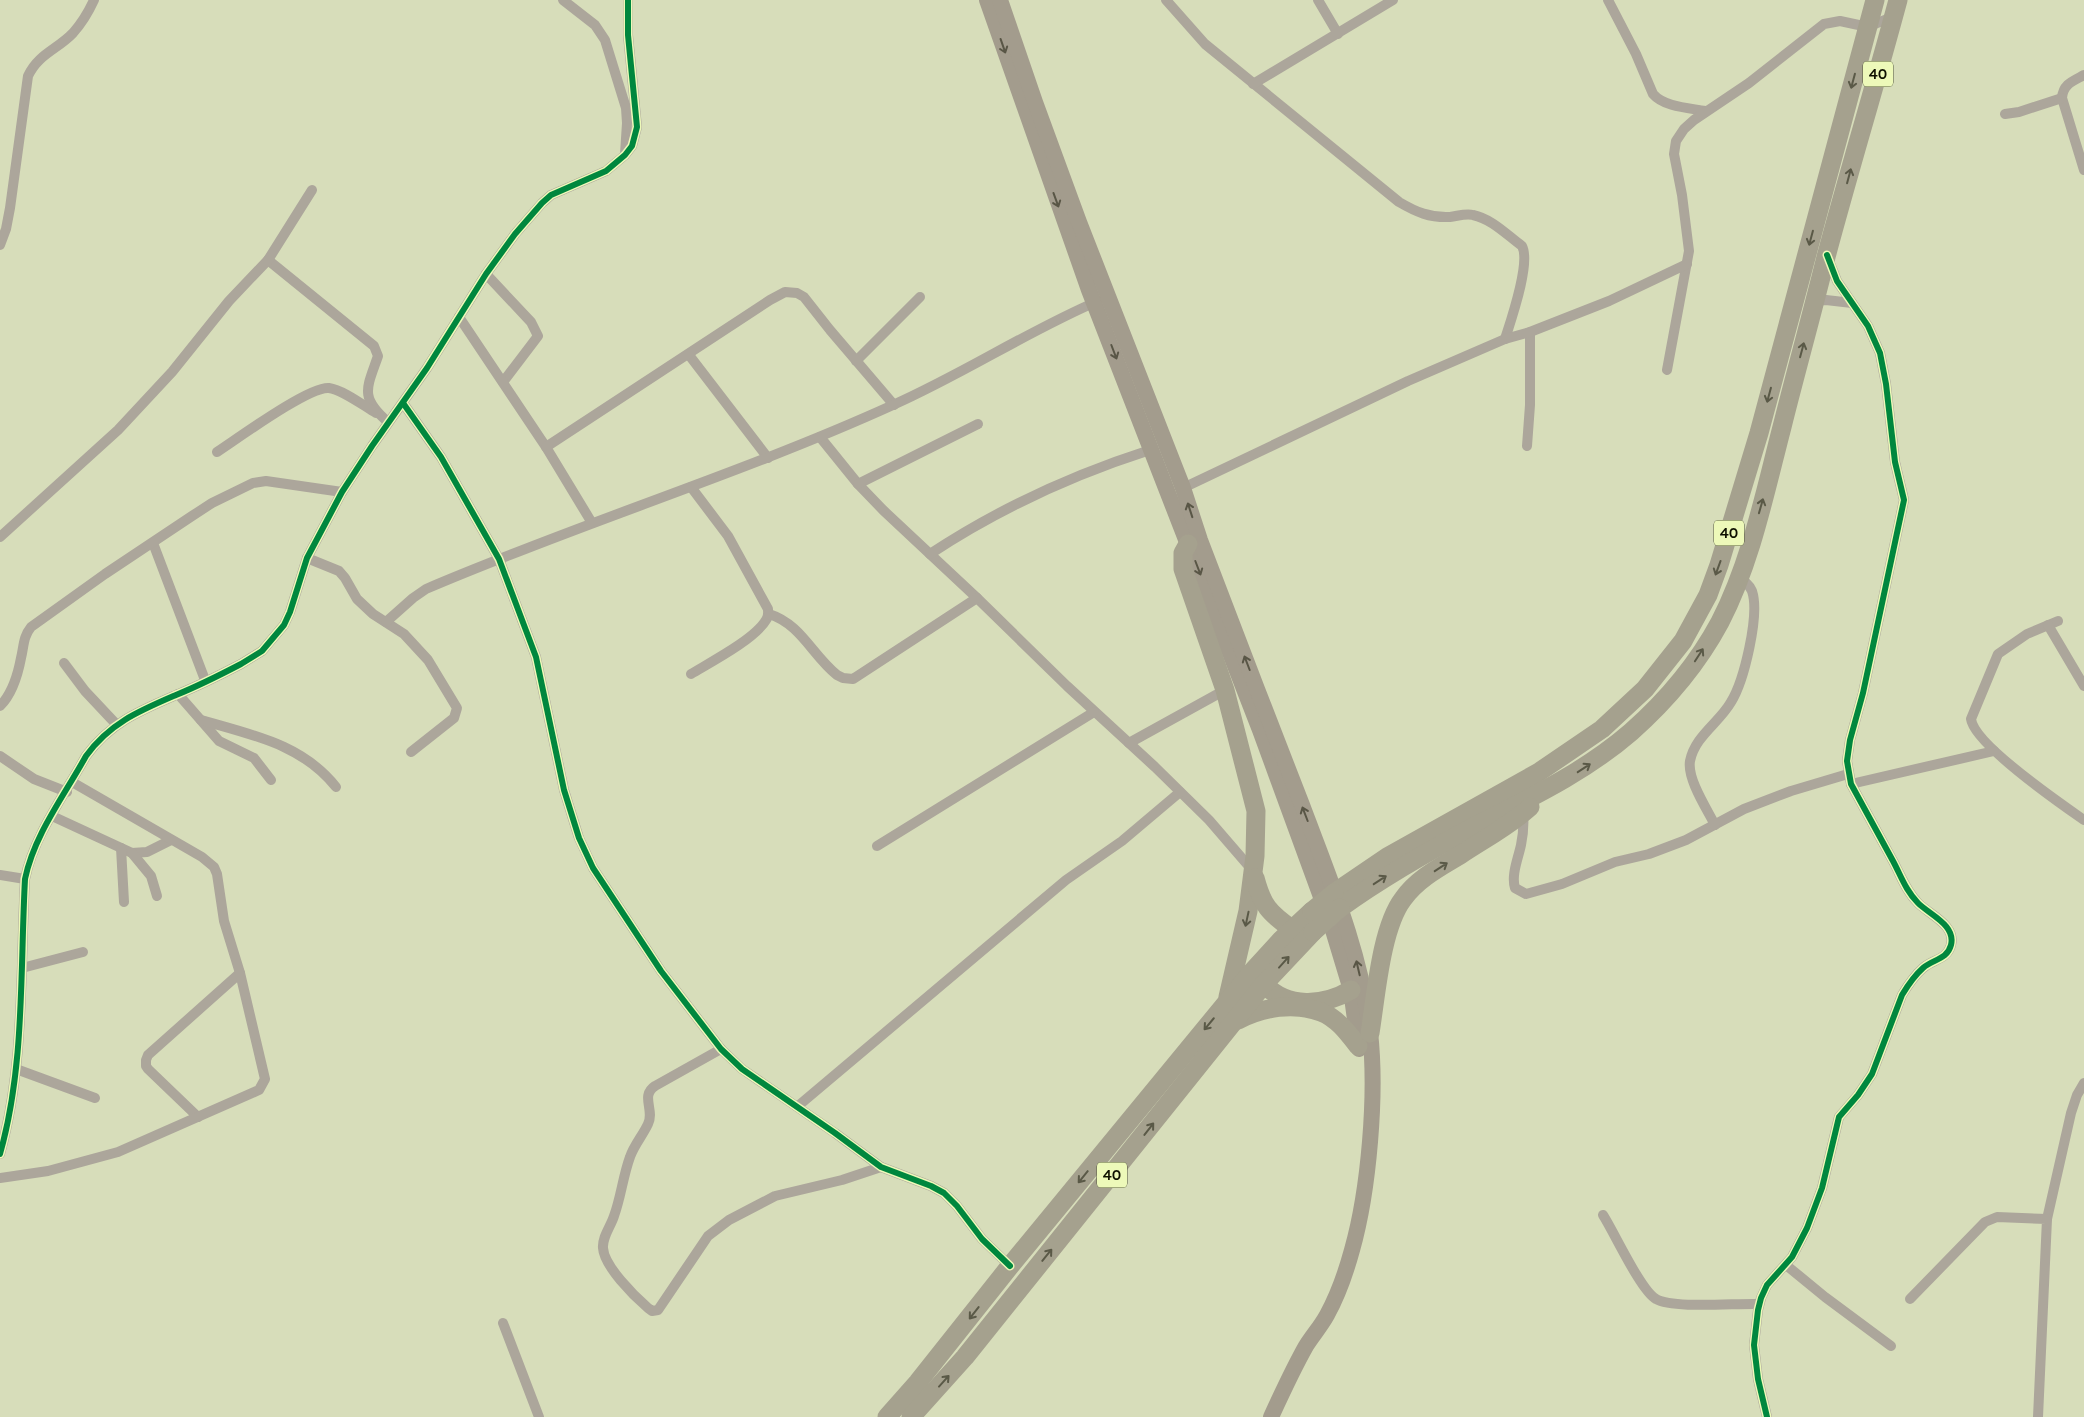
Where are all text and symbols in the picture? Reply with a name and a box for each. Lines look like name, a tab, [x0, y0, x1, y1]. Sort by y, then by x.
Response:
one-way arrow	[999, 38, 1008, 53]
road number: 40	[1863, 62, 1893, 86]
one-way arrow	[1848, 72, 1857, 88]
one-way arrow	[1844, 168, 1854, 184]
one-way arrow	[1052, 191, 1062, 207]
one-way arrow	[1806, 229, 1815, 245]
one-way arrow	[1798, 342, 1808, 358]
one-way arrow	[1110, 343, 1119, 359]
one-way arrow	[1763, 386, 1773, 402]
one-way arrow	[1757, 498, 1767, 514]
one-way arrow	[1185, 503, 1194, 519]
road number: 40	[1714, 520, 1744, 546]
one-way arrow	[1713, 559, 1722, 575]
one-way arrow	[1194, 561, 1203, 576]
one-way arrow	[1694, 648, 1704, 662]
one-way arrow	[1241, 655, 1250, 670]
one-way arrow	[1576, 762, 1590, 772]
one-way arrow	[1300, 807, 1309, 822]
one-way arrow	[1433, 862, 1447, 872]
one-way arrow	[1373, 875, 1387, 885]
one-way arrow	[1241, 911, 1251, 927]
one-way arrow	[1278, 955, 1290, 968]
one-way arrow	[1353, 960, 1362, 976]
one-way arrow	[1203, 1018, 1214, 1031]
one-way arrow	[1143, 1123, 1154, 1136]
road number: 40	[1097, 1162, 1127, 1188]
one-way arrow	[1078, 1170, 1089, 1183]
one-way arrow	[1041, 1249, 1052, 1262]
one-way arrow	[968, 1306, 979, 1319]
one-way arrow	[938, 1374, 950, 1387]

